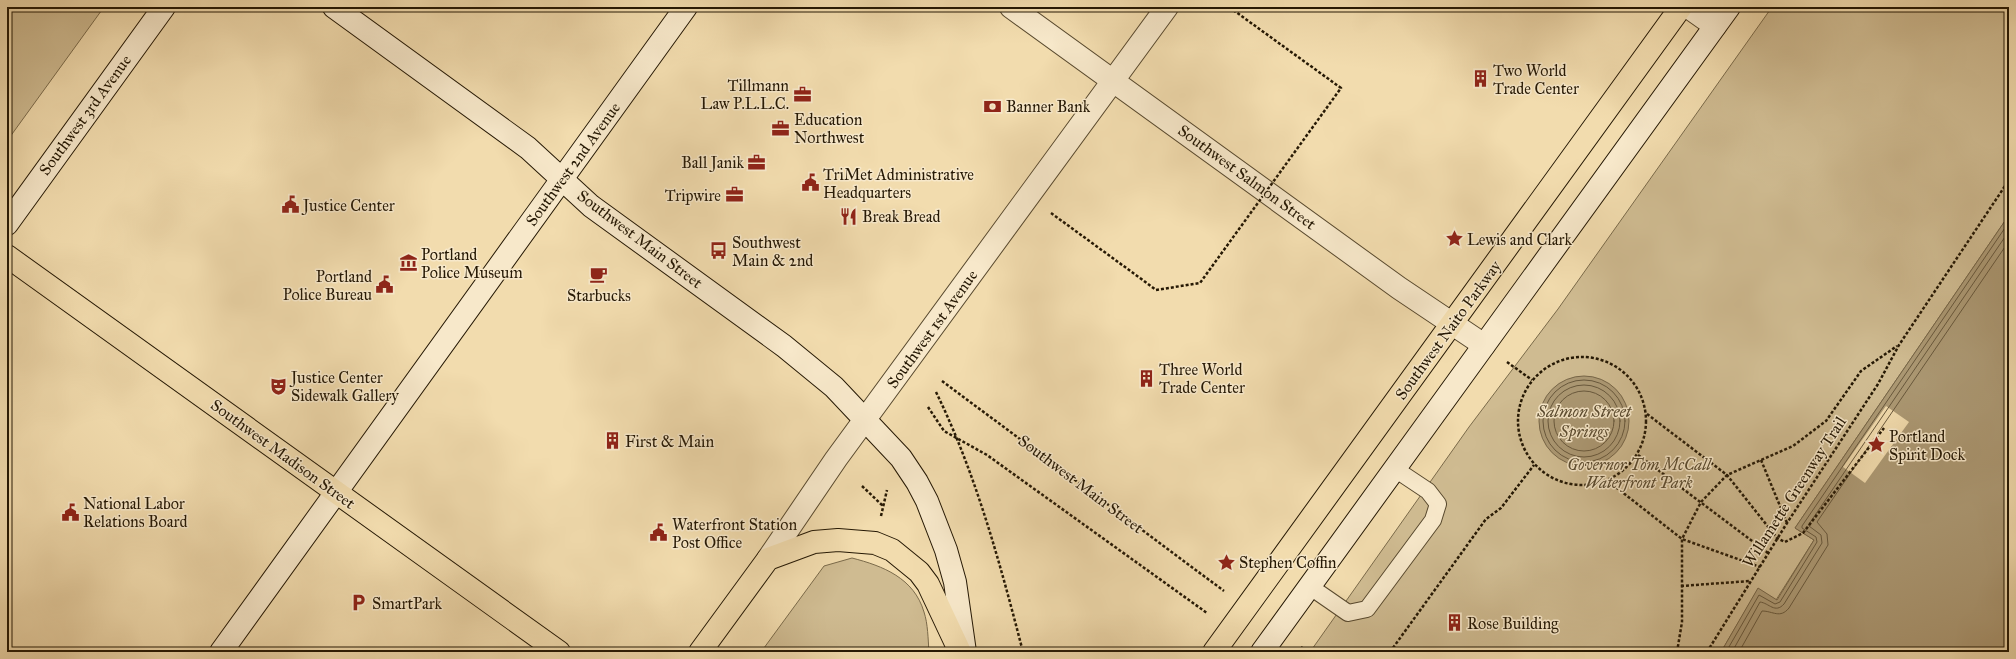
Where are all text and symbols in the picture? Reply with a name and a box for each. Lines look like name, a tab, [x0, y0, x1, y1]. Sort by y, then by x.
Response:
street label: Southwest 3rd Avenue	[35, 51, 135, 179]
place label: Two World Trade Center	[1493, 61, 1579, 98]
building icon: Two World Trade Center	[1470, 69, 1490, 89]
place label: Tillmann Law P.L.L.C.	[701, 76, 789, 113]
office icon: Tillmann Law P.L.L.C.	[792, 84, 812, 104]
bank icon: Banner Bank	[983, 96, 1003, 116]
place label: Banner Bank	[1006, 97, 1091, 116]
street label: Southwest 2nd Avenue	[522, 98, 624, 230]
place label: Education Northwest	[794, 110, 865, 147]
office icon: Education Northwest	[771, 118, 791, 138]
street label: Southwest Salmon Street	[1174, 121, 1320, 234]
office icon: Ball Janik	[747, 152, 767, 172]
place label: Ball Janik	[681, 153, 745, 173]
place label: TriMet Administrative Headquarters	[823, 165, 974, 203]
public building icon: TriMet Administrative Headquarters	[800, 173, 820, 193]
office icon: Tripwire	[724, 185, 744, 205]
street label: Southwest Main Street	[574, 186, 707, 292]
place label: Tripwire	[665, 186, 721, 205]
public building icon: Justice Center	[280, 195, 300, 215]
place label: Justice Center	[301, 196, 395, 216]
restaurant icon: Break Bread	[839, 206, 859, 226]
place label: Break Bread	[862, 207, 941, 226]
place icon: Lewis and Clark	[1444, 229, 1464, 249]
place label: Lewis and Clark	[1467, 230, 1572, 249]
place label: Southwest Main & 2nd	[732, 233, 813, 270]
bus stop icon: Southwest Main & 2nd	[709, 241, 729, 261]
place label: Portland Police Museum	[421, 245, 523, 282]
museum icon: Portland Police Museum	[398, 253, 418, 273]
street label: Southwest Naito Parkway	[1391, 256, 1505, 403]
cafe icon: Starbucks	[589, 264, 609, 284]
street label: Southwest 1st Avenue	[883, 266, 981, 392]
place label: Portland Police Bureau	[283, 267, 372, 304]
public building icon: Portland Police Bureau	[375, 275, 395, 295]
place label: Starbucks	[567, 286, 631, 305]
place label: Three World Trade Center	[1159, 360, 1245, 397]
place label: Justice Center Sidewalk Gallery	[289, 368, 399, 405]
building icon: Three World Trade Center	[1136, 368, 1156, 388]
theatre icon: Justice Center Sidewalk Gallery	[268, 376, 288, 396]
street label: Southwest Madison Street	[207, 395, 359, 513]
water label: Salmon Street Springs	[1536, 401, 1633, 442]
street label: Willamette Greenway Trail	[1738, 413, 1850, 571]
place label: Portland Spirit Dock	[1889, 427, 1966, 464]
building icon: First & Main	[602, 431, 622, 451]
street label: Southwest Main Street	[1015, 431, 1148, 537]
place label: First & Main	[625, 432, 714, 451]
place icon: Portland Spirit Dock	[1866, 435, 1886, 455]
park label: Governor Tom McCall Waterfront Park	[1567, 455, 1712, 492]
place label: National Labor Relations Board	[83, 494, 188, 531]
public building icon: National Labor Relations Board	[60, 502, 80, 522]
place label: Waterfront Station Post Office	[672, 515, 797, 552]
public building icon: Waterfront Station Post Office	[649, 523, 669, 543]
place icon: Stephen Coffin	[1216, 552, 1236, 572]
place label: Stephen Coffin	[1239, 553, 1337, 572]
parking icon: SmartPark	[349, 593, 369, 613]
place label: SmartPark	[372, 594, 443, 613]
building icon: Rose Building	[1444, 613, 1464, 633]
place label: Rose Building	[1467, 614, 1559, 634]

